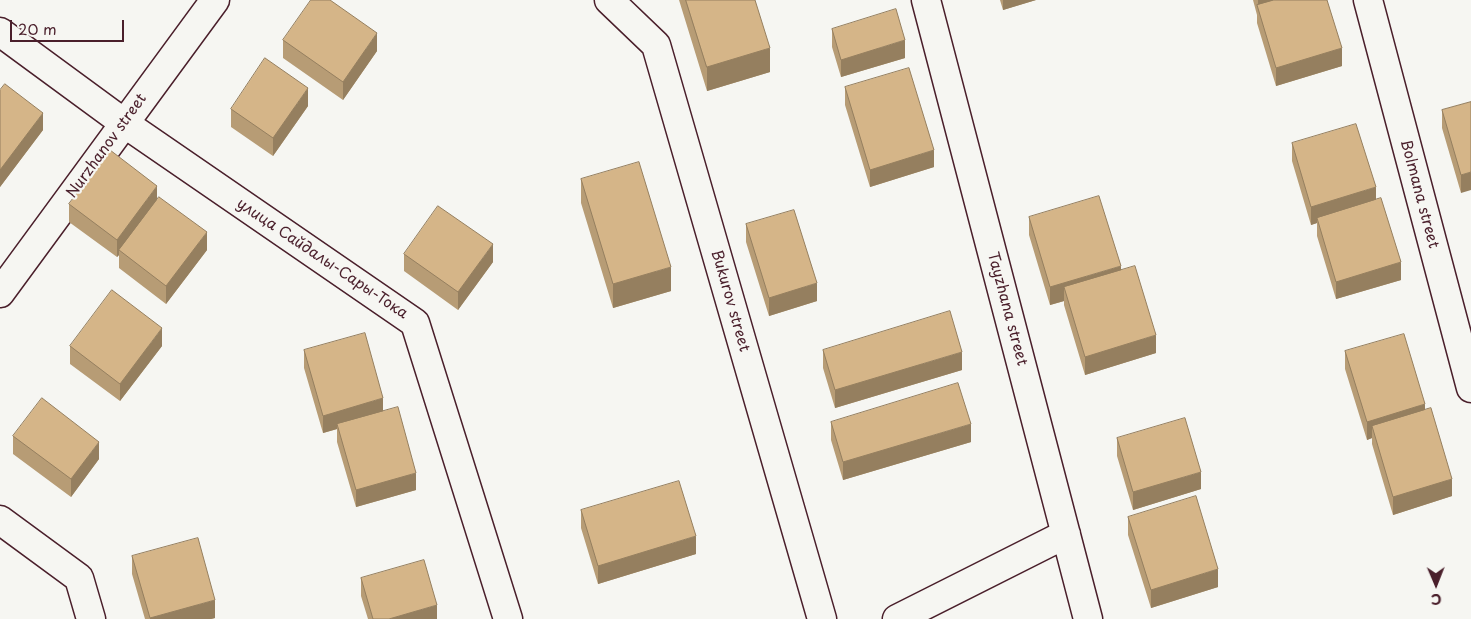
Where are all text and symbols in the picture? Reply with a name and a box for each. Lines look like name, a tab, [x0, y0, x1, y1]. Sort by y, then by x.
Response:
scale bar	[12, 10, 126, 42]
text: 20 m	[18, 17, 57, 40]
street label: Nurzhanov street	[63, 90, 151, 202]
street label: Bolmana street	[1396, 138, 1442, 250]
street label: улица Сайдалы-Сары-Тока	[233, 195, 411, 323]
street label: Bukurov street	[707, 248, 753, 354]
street label: Tayzhana street	[983, 250, 1031, 368]
north arrow	[1411, 559, 1461, 609]
text: С	[1431, 589, 1442, 610]

